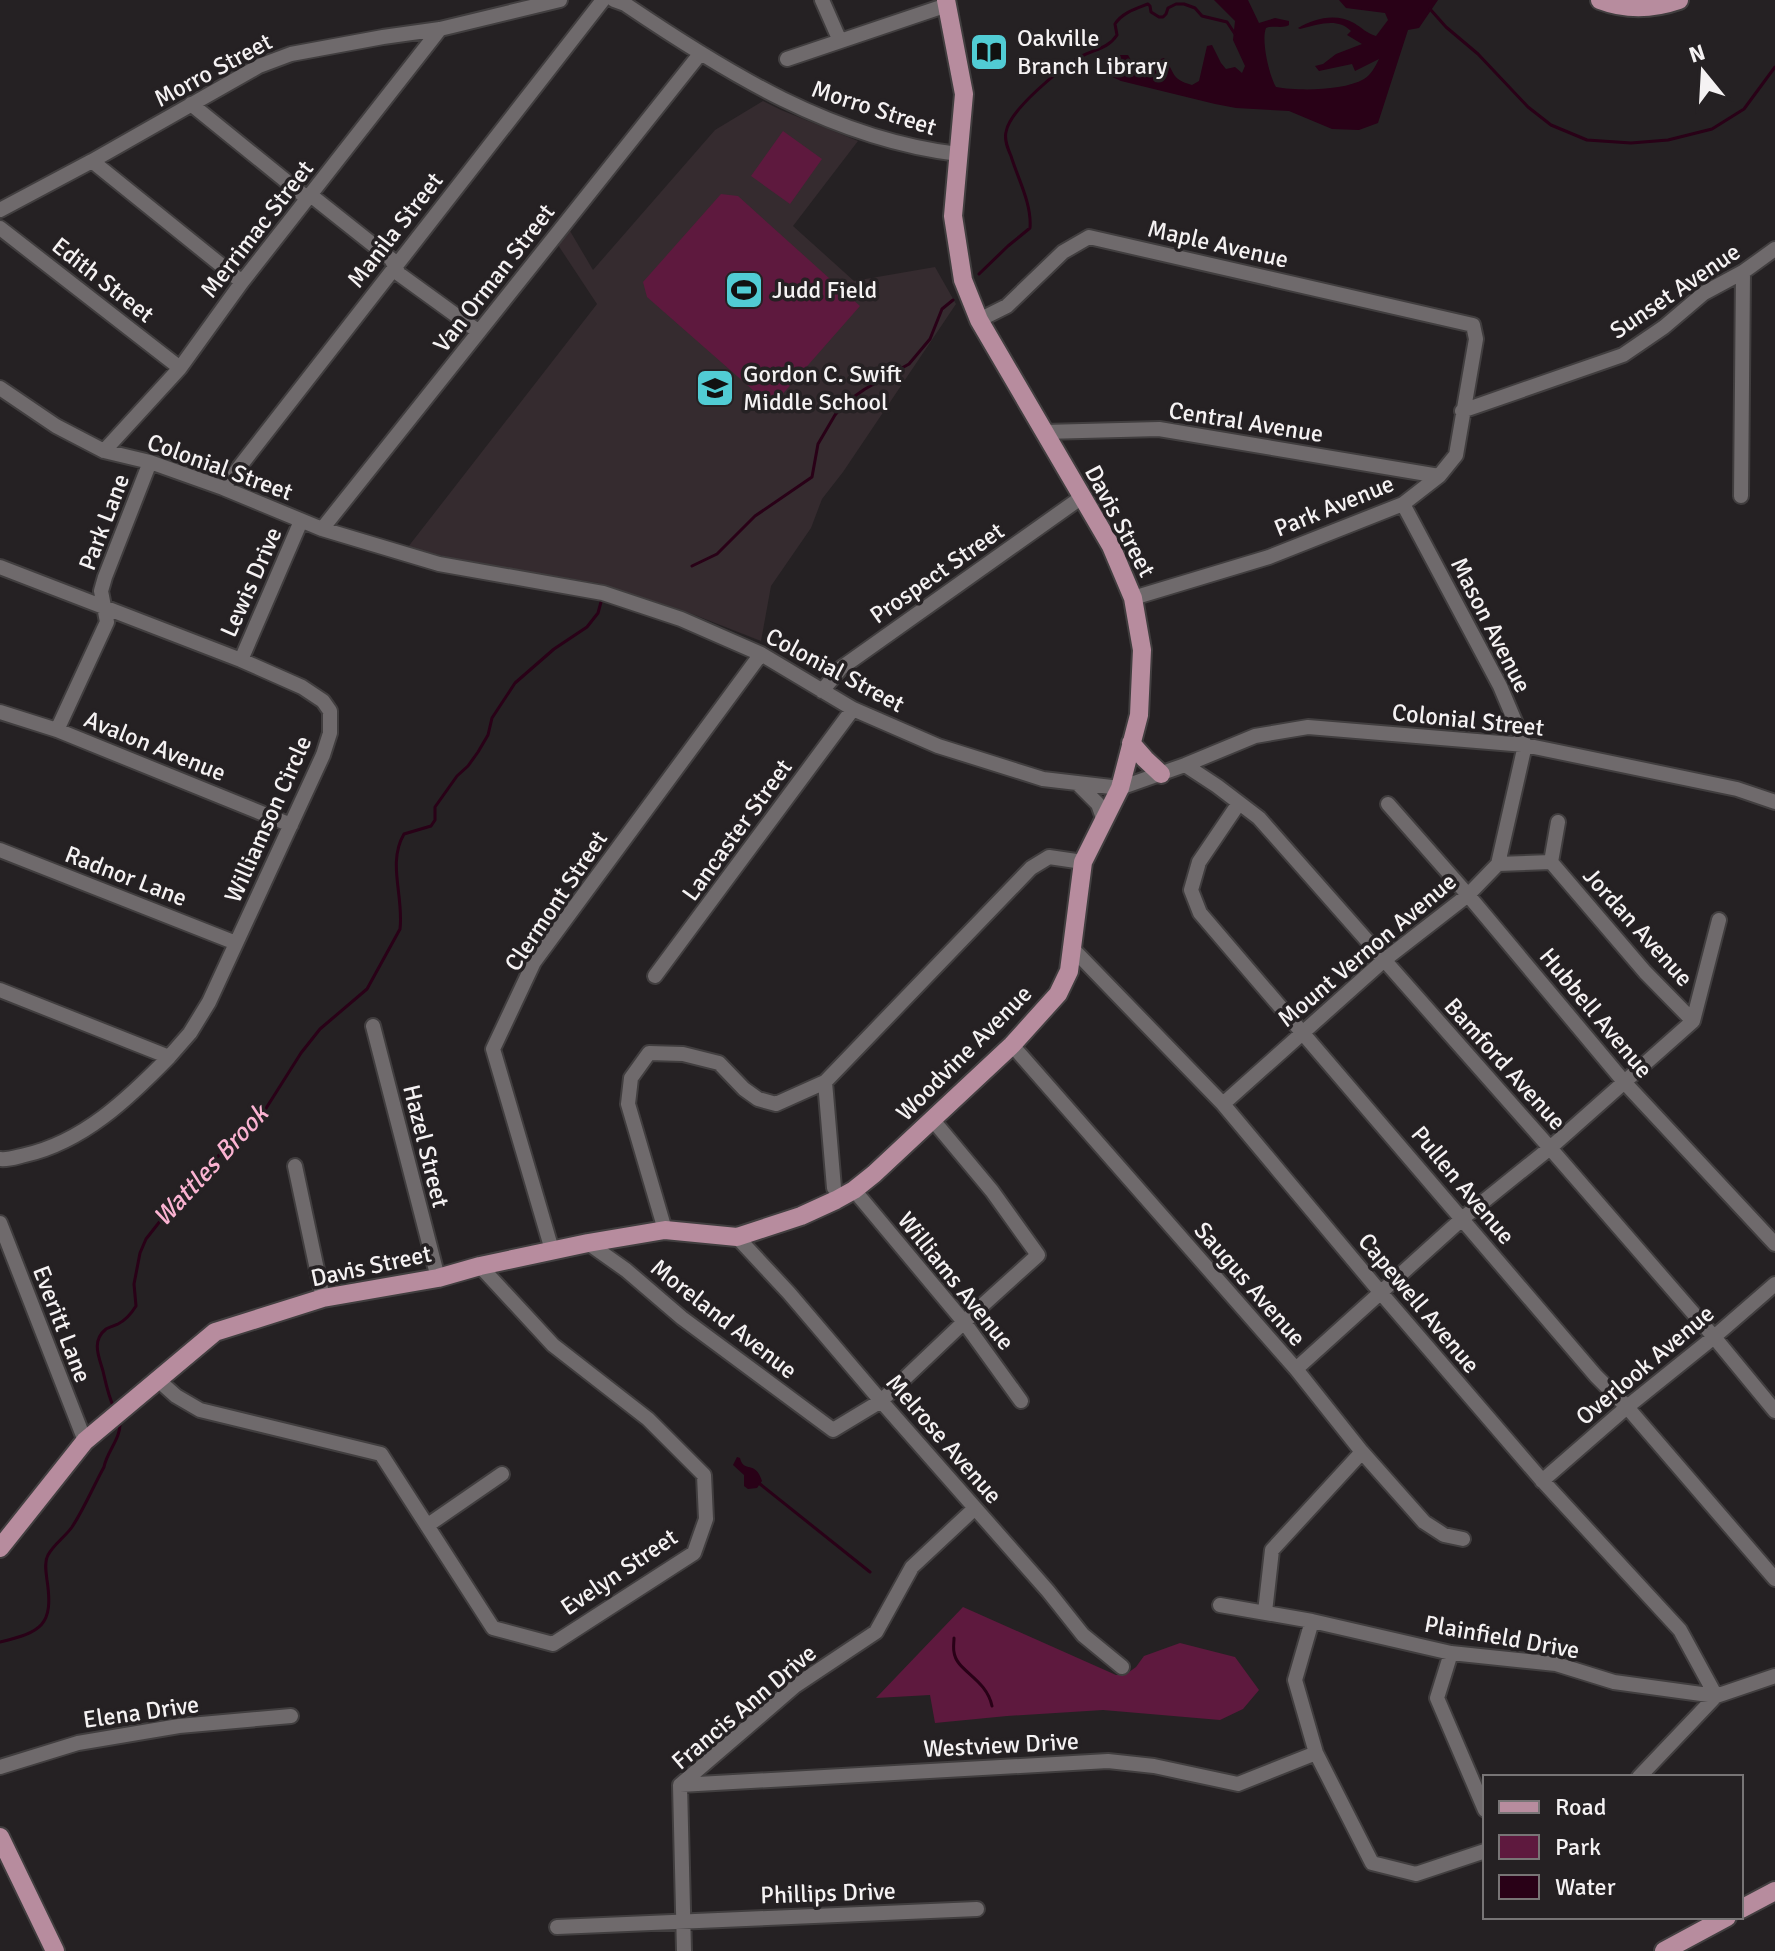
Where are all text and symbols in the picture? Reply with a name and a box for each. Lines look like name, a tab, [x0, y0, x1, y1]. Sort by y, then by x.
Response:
place label: Oakville Branch Library	[1017, 23, 1168, 81]
street label: Morro Street	[149, 26, 277, 114]
library icon: Oakville Branch Library	[968, 31, 1010, 73]
north arrow	[1663, 32, 1743, 112]
text: N	[1686, 38, 1708, 69]
street label: Morro Street	[808, 74, 940, 142]
street label: Merrimac Street	[194, 154, 320, 304]
street label: Manila Street	[341, 166, 449, 294]
street label: Van Orman Street	[427, 198, 561, 358]
street label: Maple Avenue	[1145, 213, 1291, 275]
street label: Edith Street	[46, 231, 160, 329]
street label: Sunset Avenue	[1604, 236, 1746, 346]
sports icon: Judd Field	[723, 269, 765, 311]
place label: Judd Field	[772, 275, 877, 305]
place label: Gordon C. Swift Middle School	[743, 359, 902, 417]
school or university icon: Gordon C. Swift Middle School	[694, 367, 736, 409]
street label: Central Avenue	[1167, 395, 1325, 449]
street label: Colonial Street	[143, 427, 297, 507]
street label: Davis Street	[1078, 460, 1162, 582]
street label: Park Avenue	[1270, 468, 1398, 544]
street label: Park Lane	[72, 469, 136, 575]
street label: Prospect Street	[864, 516, 1010, 630]
street label: Lewis Drive	[213, 522, 289, 642]
street label: Mason Avenue	[1444, 552, 1538, 698]
street label: Colonial Street	[761, 621, 909, 719]
street label: Colonial Street	[1390, 697, 1546, 743]
street label: Avalon Avenue	[80, 704, 230, 788]
street label: Williamson Circle	[218, 731, 318, 907]
street label: Lancaster Street	[675, 753, 799, 907]
street label: Clermont Street	[498, 825, 614, 977]
street label: Radnor Lane	[61, 839, 191, 913]
street label: Jordan Avenue	[1577, 861, 1699, 993]
street label: Mount Vernon Avenue	[1271, 866, 1463, 1034]
street label: Hubbell Avenue	[1533, 942, 1659, 1084]
street label: Woodvine Avenue	[890, 979, 1038, 1127]
street label: Bamford Avenue	[1438, 992, 1572, 1136]
street label: Hazel Street	[396, 1081, 456, 1211]
water label: Wattles Brook	[147, 1097, 277, 1233]
street label: Pullen Avenue	[1405, 1120, 1521, 1250]
street label: Williams Avenue	[891, 1206, 1021, 1356]
street label: Saugus Avenue	[1188, 1216, 1312, 1352]
street label: Capewell Avenue	[1352, 1227, 1486, 1379]
street label: Davis Street	[308, 1239, 434, 1293]
street label: Moreland Avenue	[645, 1252, 803, 1386]
street label: Everitt Lane	[26, 1261, 98, 1387]
street label: Overlook Avenue	[1570, 1298, 1720, 1432]
street label: Melrose Avenue	[879, 1368, 1009, 1510]
street label: Evelyn Street	[555, 1522, 683, 1622]
street label: Plainfield Drive	[1422, 1609, 1582, 1665]
street label: Francis Ann Drive	[666, 1638, 822, 1776]
street label: Elena Drive	[81, 1689, 201, 1735]
street label: Westview Drive	[922, 1726, 1080, 1764]
legend	[1483, 1775, 1743, 1919]
text: Road	[1555, 1792, 1606, 1822]
text: Park	[1555, 1832, 1601, 1862]
text: Water	[1555, 1872, 1616, 1902]
street label: Phillips Drive	[760, 1876, 896, 1910]

